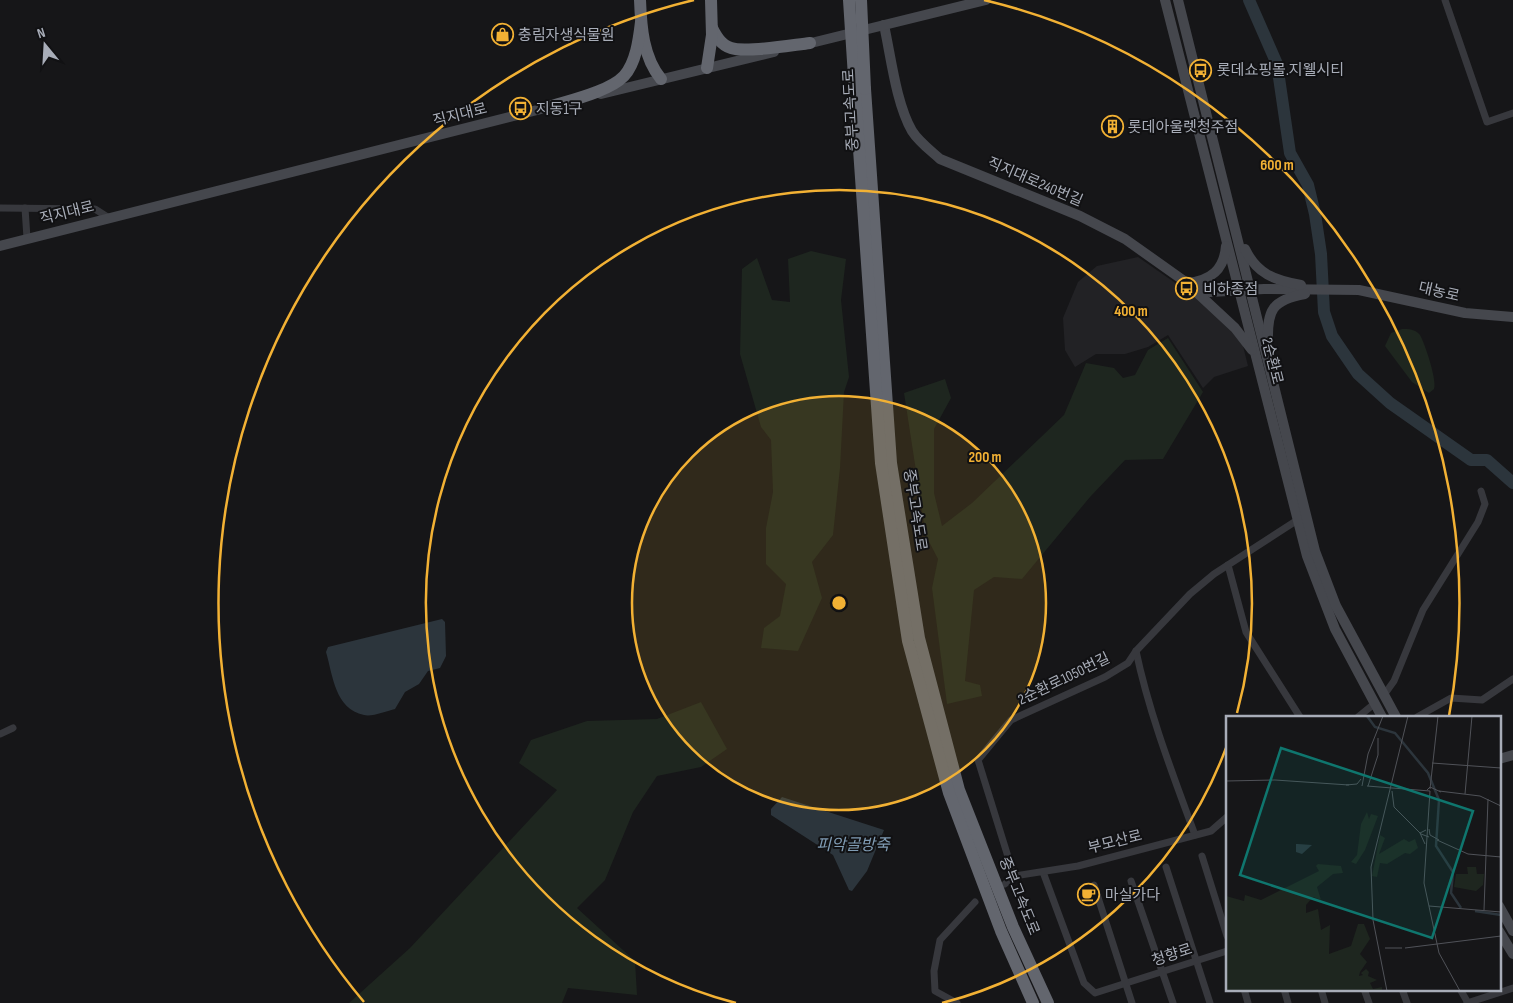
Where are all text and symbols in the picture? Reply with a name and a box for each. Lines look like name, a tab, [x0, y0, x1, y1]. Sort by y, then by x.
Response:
north arrow	[20, 20, 70, 70]
shop icon: 충림자생식물원	[490, 23, 514, 47]
text: N	[35, 24, 47, 42]
place label: 충림자생식물원	[518, 26, 615, 45]
bus stop icon: 롯데쇼핑몰.지웰시티	[1189, 58, 1213, 82]
place label: 롯데쇼핑몰.지웰시티	[1217, 61, 1344, 80]
street label: 중부고속도로	[839, 68, 863, 152]
bus stop icon: 지동1구	[508, 97, 532, 121]
street label: 직지대로	[431, 99, 489, 131]
place label: 지동1구	[536, 100, 583, 119]
building icon: 롯데아울렛청주점	[1100, 115, 1124, 139]
place label: 롯데아울렛청주점	[1128, 118, 1238, 137]
street label: 직지대로240번길	[984, 153, 1086, 211]
text: 600 m	[1260, 156, 1294, 175]
street label: 직지대로	[38, 197, 96, 229]
bus stop icon: 비하종점	[1175, 277, 1199, 301]
street label: 대농로	[1417, 278, 1461, 306]
place label: 비하종점	[1203, 280, 1258, 299]
text: 400 m	[1114, 302, 1148, 321]
street label: 2순환로	[1257, 336, 1287, 386]
text: 200 m	[968, 448, 1002, 467]
street label: 중부고속도로	[899, 468, 931, 552]
centre of rings	[830, 594, 848, 612]
street label: 2순환로1050번길	[1015, 649, 1113, 709]
inset map	[1226, 716, 1500, 990]
street label: 부모산로	[1086, 826, 1144, 858]
water label: 피악골방죽	[816, 836, 891, 855]
street label: 중부고속도로	[995, 854, 1043, 938]
cafe icon: 마실가다	[1077, 883, 1101, 907]
place label: 마실가다	[1105, 886, 1160, 905]
street label: 청향로	[1149, 940, 1195, 970]

